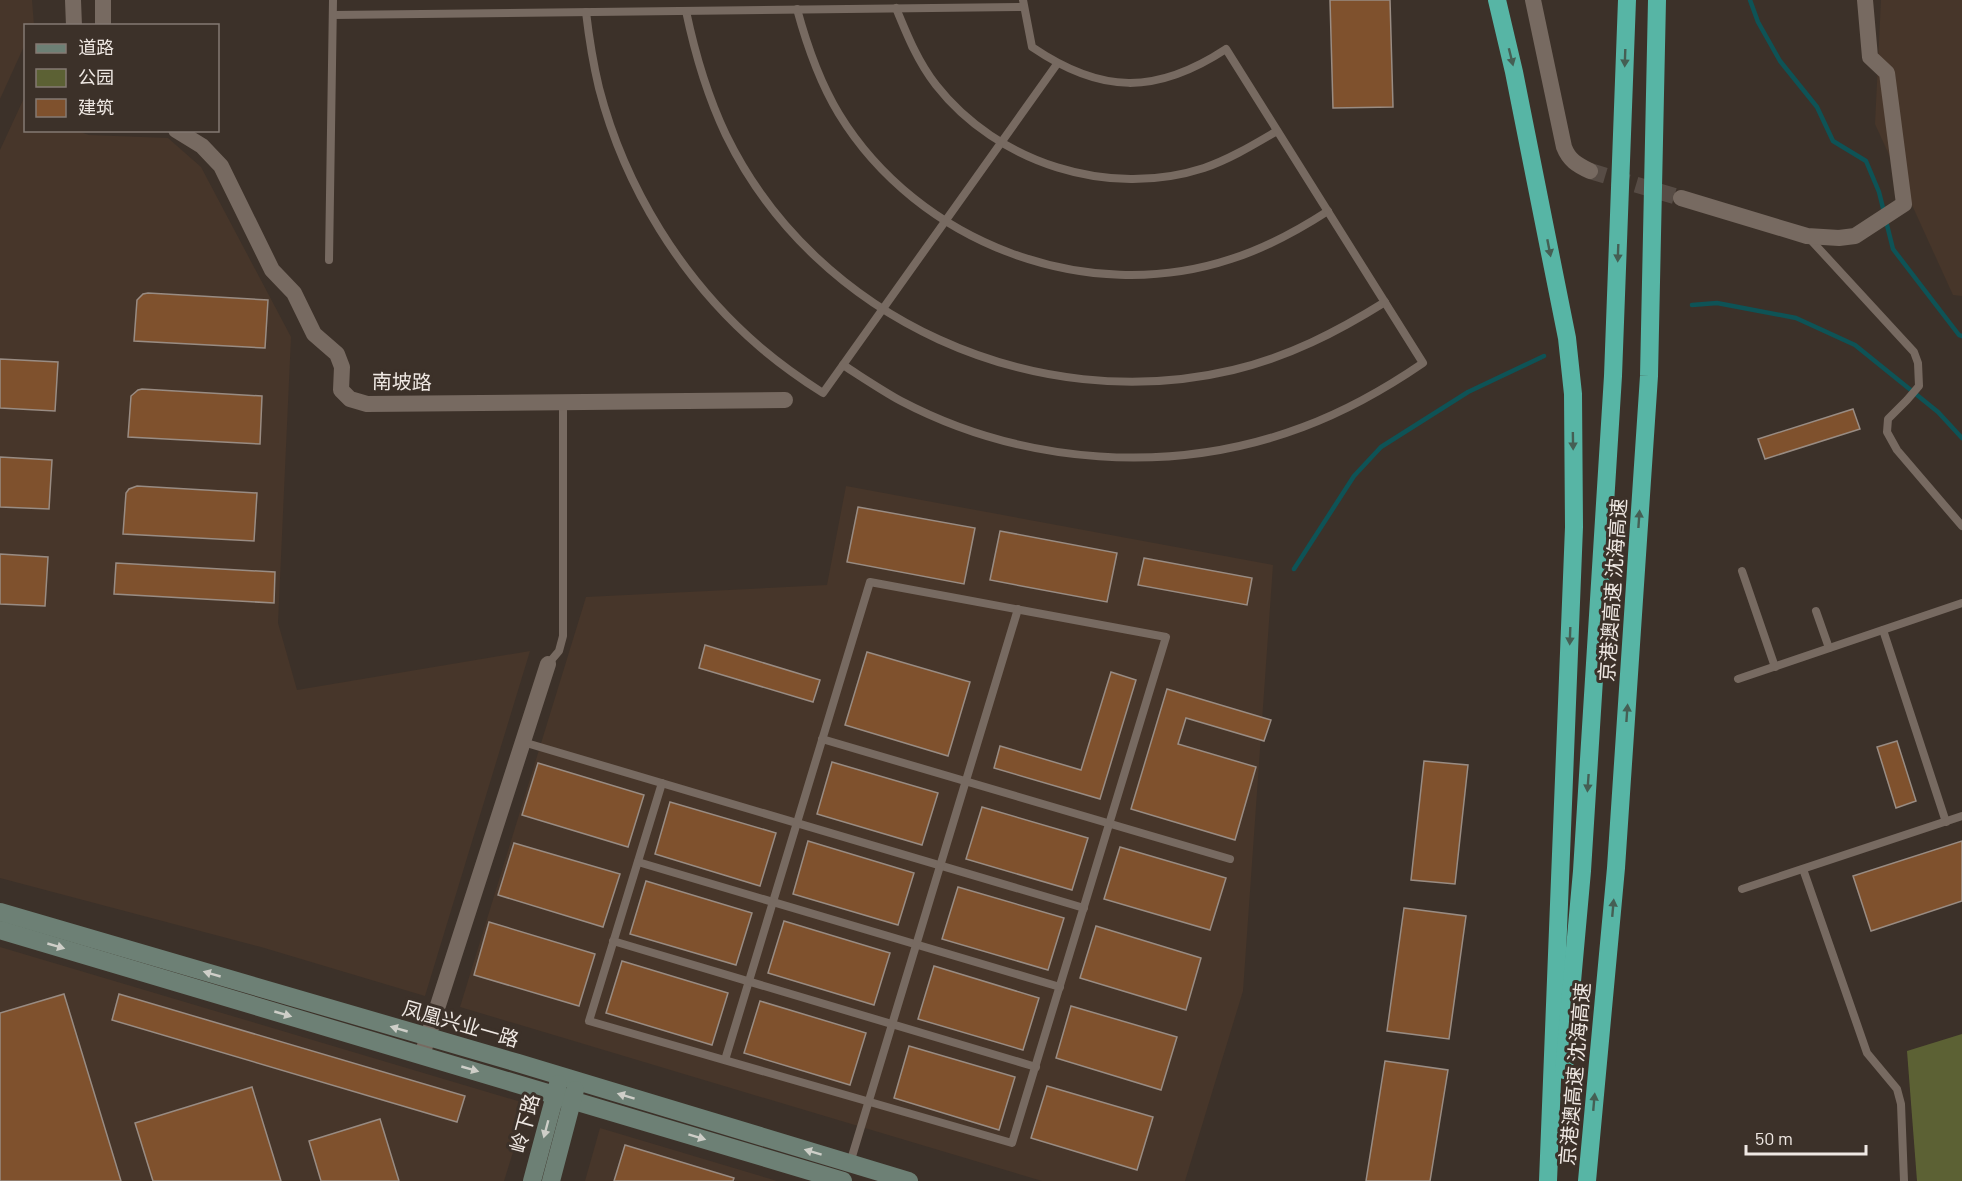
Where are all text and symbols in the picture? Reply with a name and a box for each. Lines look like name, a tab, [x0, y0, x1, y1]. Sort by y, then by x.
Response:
legend	[24, 24, 219, 132]
text: 道路	[78, 36, 114, 58]
one-way arrow	[1506, 48, 1516, 66]
one-way arrow	[1620, 49, 1629, 68]
text: 公园	[78, 66, 114, 88]
text: 建筑	[78, 96, 114, 118]
one-way arrow	[1545, 239, 1554, 258]
one-way arrow	[1613, 244, 1622, 263]
street label: 南坡路	[372, 368, 432, 394]
one-way arrow	[1568, 431, 1578, 450]
street label: 京港澳高速 沈海高速	[1594, 497, 1630, 683]
one-way arrow	[1635, 509, 1644, 528]
one-way arrow	[1565, 626, 1575, 645]
one-way arrow	[1622, 704, 1631, 723]
one-way arrow	[1583, 774, 1592, 793]
one-way arrow	[1608, 898, 1618, 917]
one-way arrow	[47, 942, 65, 951]
one-way arrow	[203, 969, 221, 978]
street label: 京港澳高速 沈海高速	[1554, 981, 1594, 1167]
street label: 凤凰兴业一路	[400, 995, 522, 1051]
one-way arrow	[274, 1010, 292, 1019]
one-way arrow	[390, 1023, 408, 1033]
one-way arrow	[461, 1065, 479, 1074]
street label: 岭下路	[505, 1091, 543, 1155]
one-way arrow	[617, 1091, 635, 1100]
one-way arrow	[1589, 1092, 1599, 1111]
scale bar	[1746, 1118, 1866, 1156]
one-way arrow	[541, 1120, 550, 1138]
text: 50 m	[1755, 1127, 1793, 1149]
one-way arrow	[688, 1133, 706, 1142]
one-way arrow	[804, 1147, 822, 1156]

